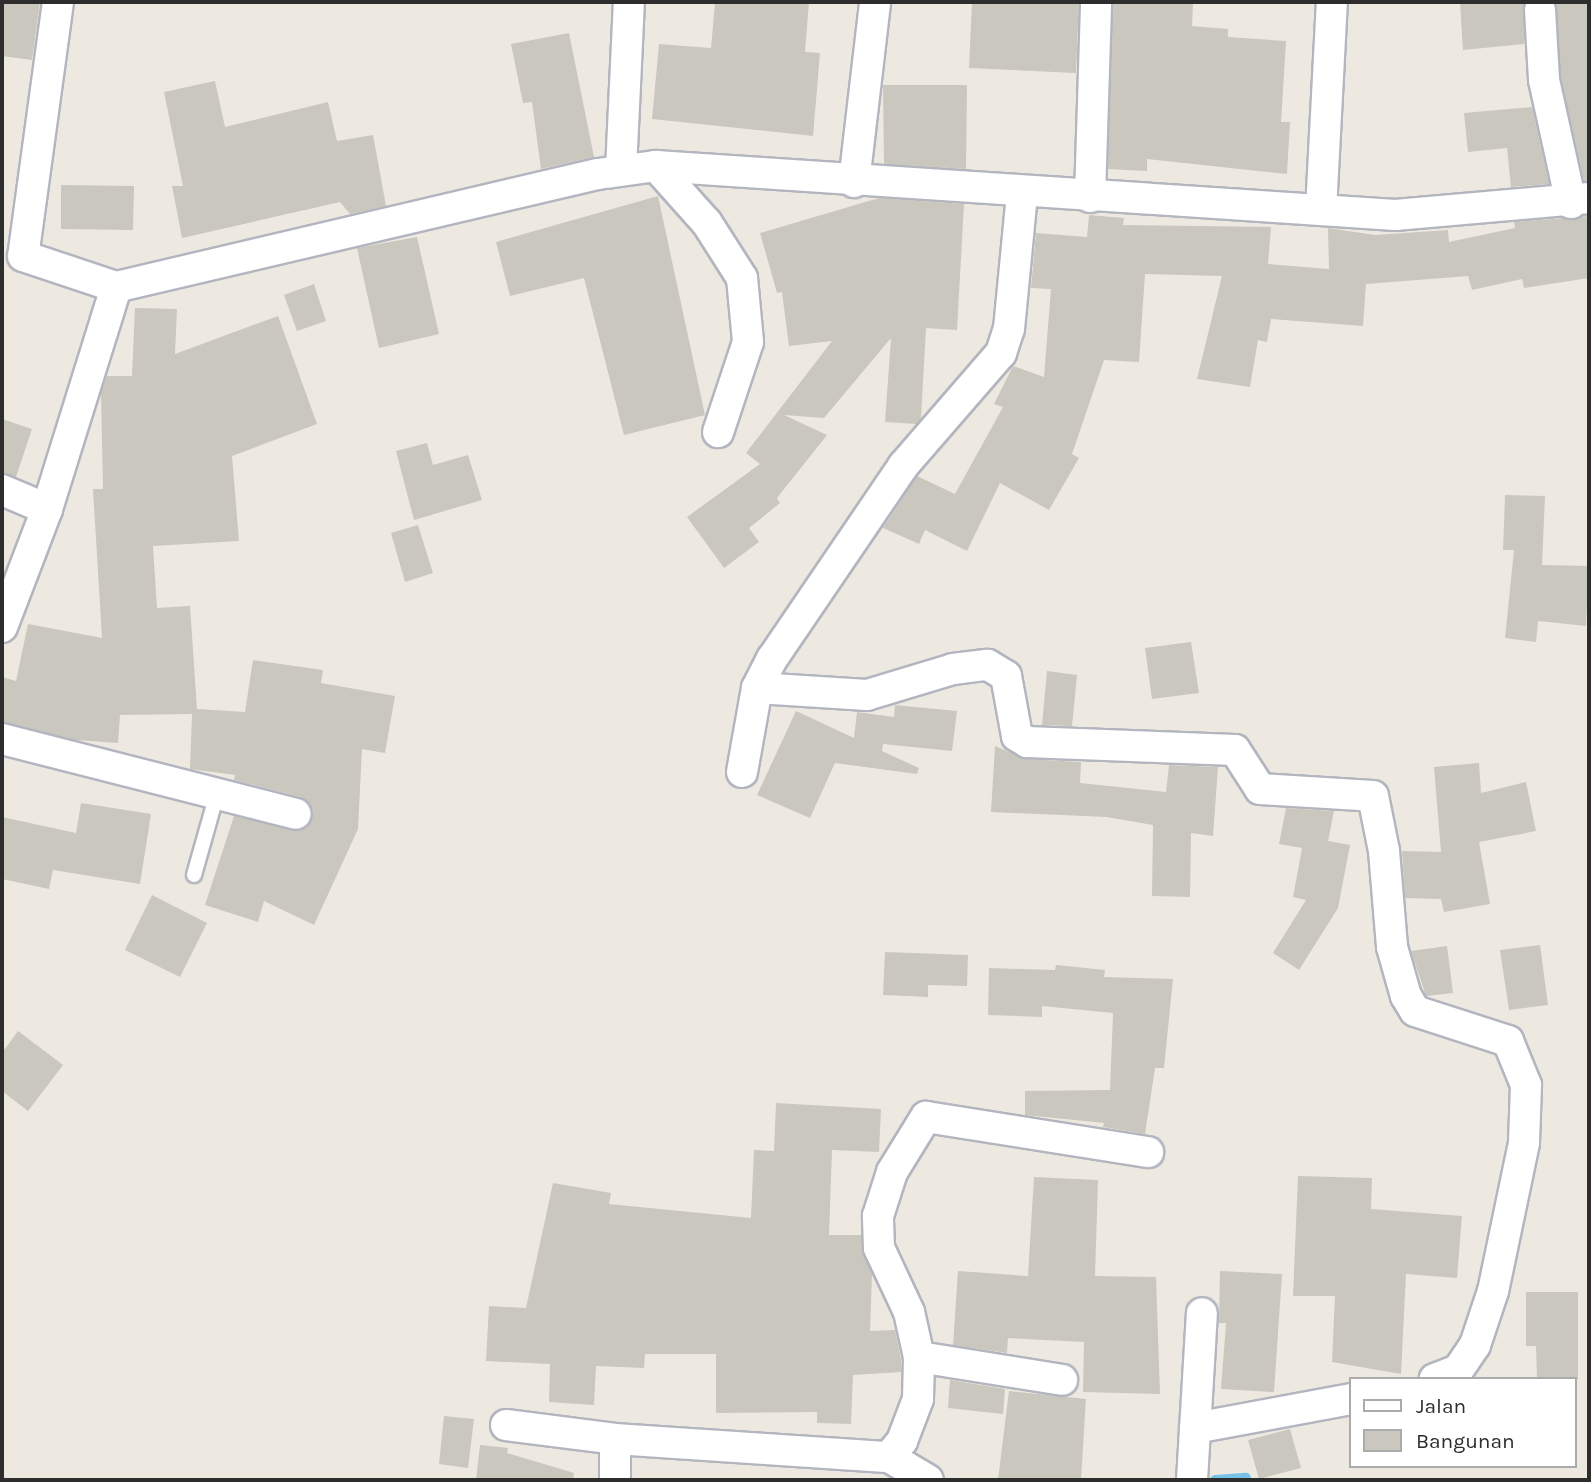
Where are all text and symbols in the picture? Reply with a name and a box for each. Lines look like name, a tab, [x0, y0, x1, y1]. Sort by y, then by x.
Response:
legend	[1350, 1377, 1577, 1468]
text: Jalan	[1416, 1394, 1466, 1418]
text: Bangunan	[1416, 1429, 1515, 1453]

